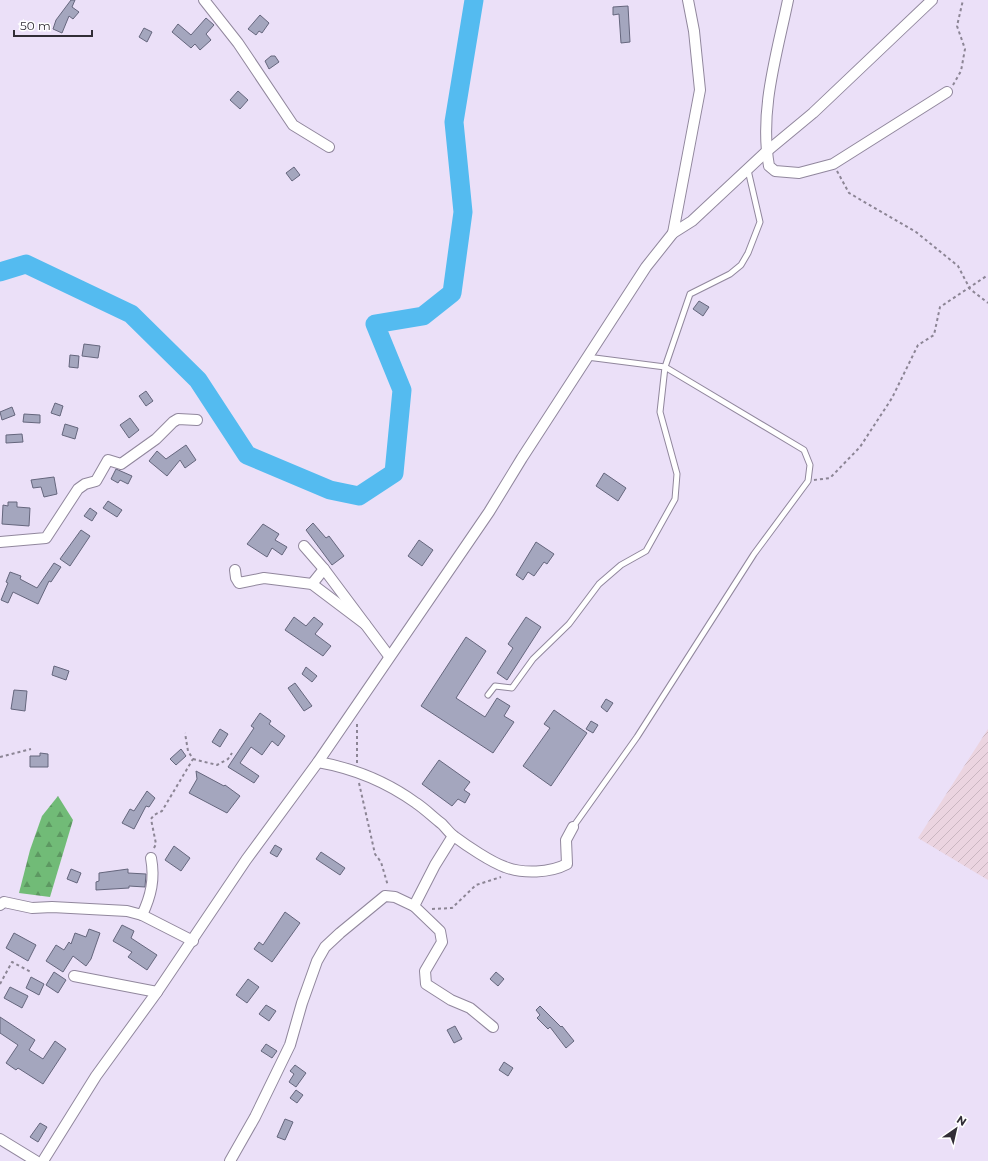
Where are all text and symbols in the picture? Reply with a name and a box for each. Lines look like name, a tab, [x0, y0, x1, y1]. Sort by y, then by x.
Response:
scale bar	[14, 12, 92, 38]
text: 50 m	[20, 18, 51, 33]
north arrow	[936, 1109, 976, 1149]
text: N	[954, 1112, 969, 1129]

